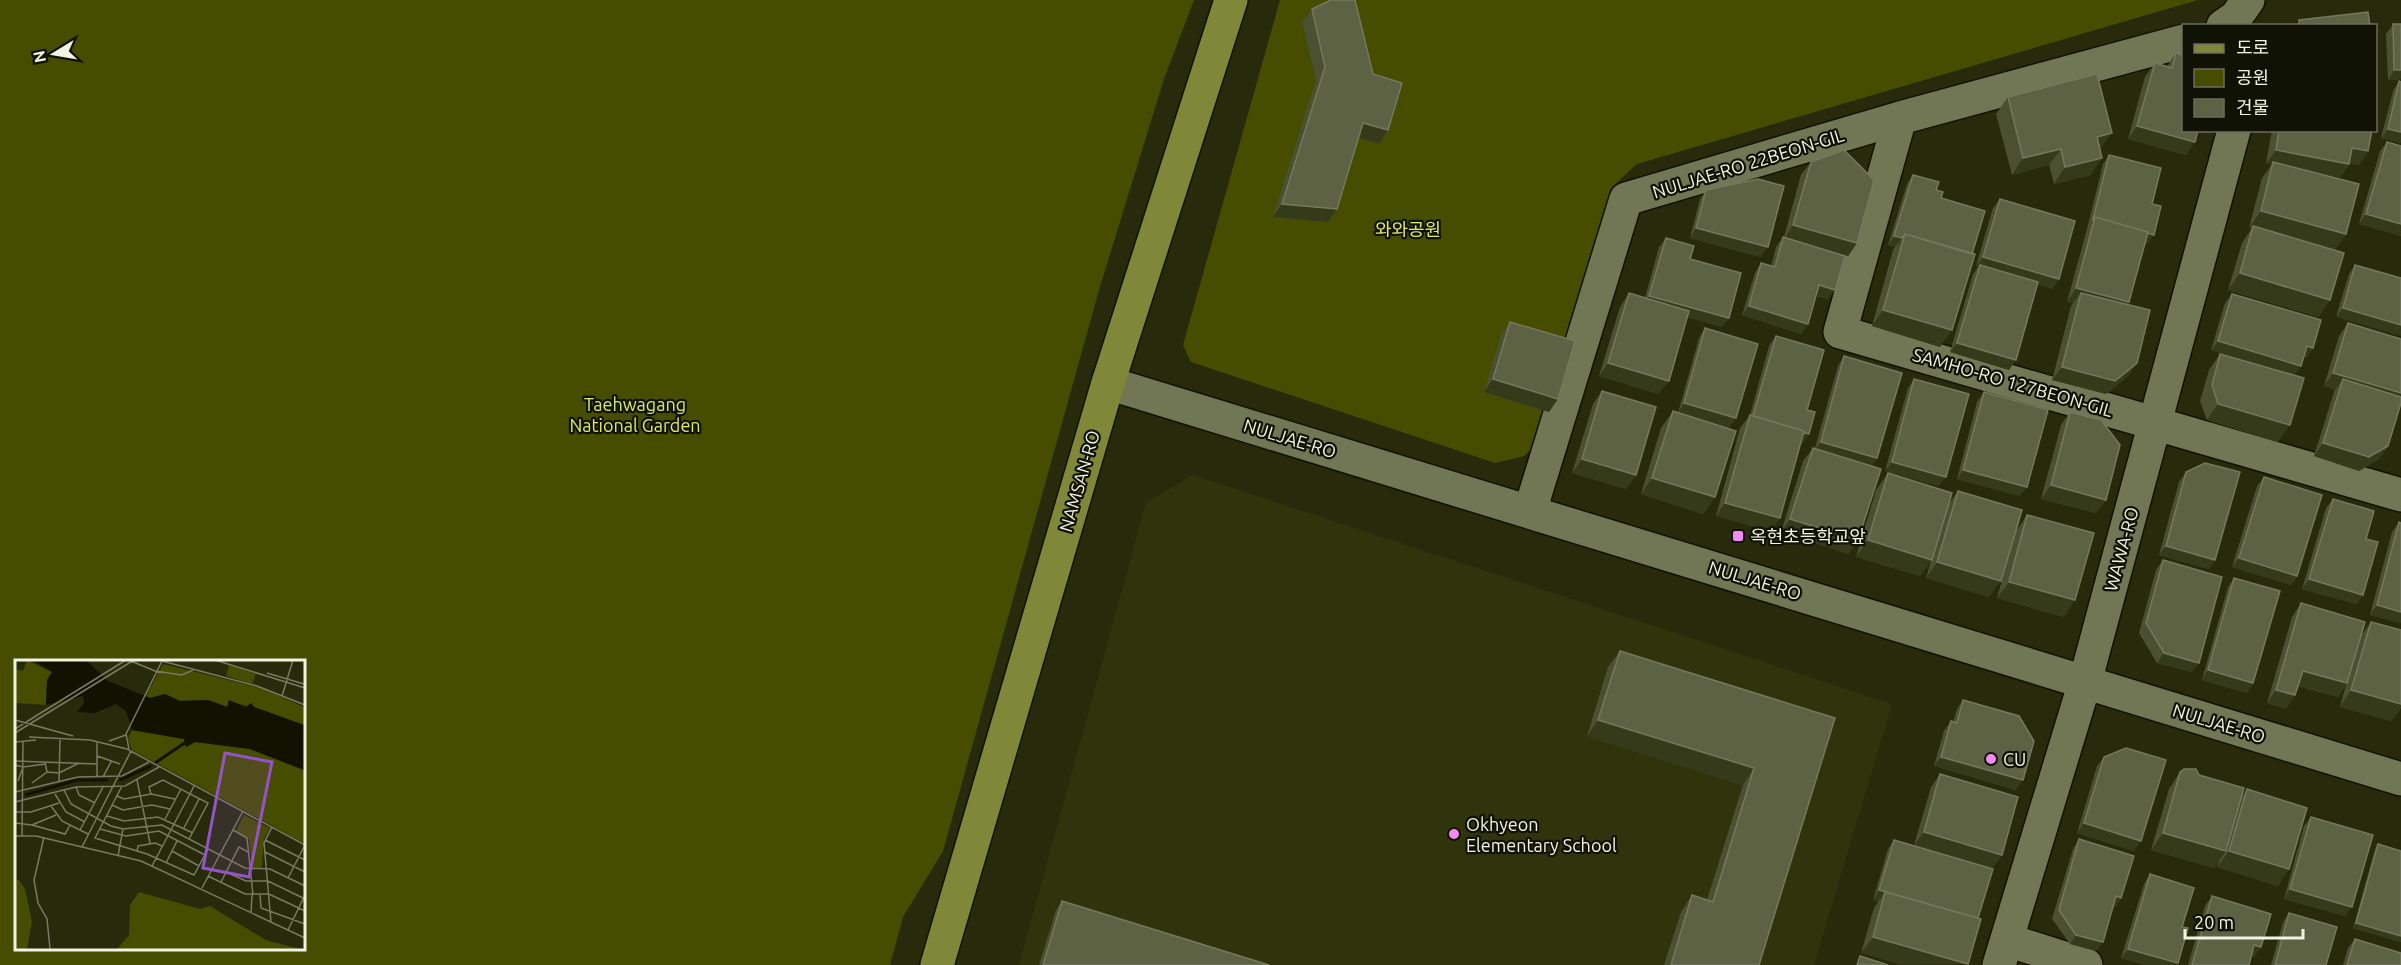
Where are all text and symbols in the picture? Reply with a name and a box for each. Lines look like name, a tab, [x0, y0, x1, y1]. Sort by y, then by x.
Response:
north arrow	[24, 24, 84, 84]
legend	[2182, 24, 2377, 132]
text: 도로	[2236, 37, 2269, 57]
text: N	[29, 49, 49, 64]
text: 공원	[2236, 67, 2269, 87]
text: 건물	[2236, 97, 2269, 117]
street label: NULJAE-RO 22BEON-GIL	[1650, 124, 1846, 202]
park label: 와와공원	[1375, 219, 1441, 239]
street label: SAMHO-RO 127BEON-GIL	[1911, 344, 2115, 420]
park label: Taehwagang National Garden	[569, 394, 701, 435]
street label: NULJAE-RO	[1241, 414, 1339, 462]
street label: NAMSAN-RO	[1055, 428, 1103, 534]
street label: WAWA-RO	[2100, 505, 2142, 593]
place label: 옥현초등학교앞	[1750, 526, 1866, 546]
marker: 옥현초등학교앞	[1731, 529, 1745, 543]
street label: NULJAE-RO	[1706, 556, 1804, 604]
inset map	[15, 660, 304, 950]
street label: NULJAE-RO	[2170, 699, 2268, 747]
place label: CU	[2003, 749, 2026, 769]
marker: CU	[1984, 752, 1998, 766]
place label: Okhyeon Elementary School	[1466, 814, 1617, 855]
marker: Okhyeon Elementary School	[1447, 827, 1461, 841]
scale bar	[2185, 902, 2304, 940]
text: 20 m	[2194, 912, 2234, 932]

